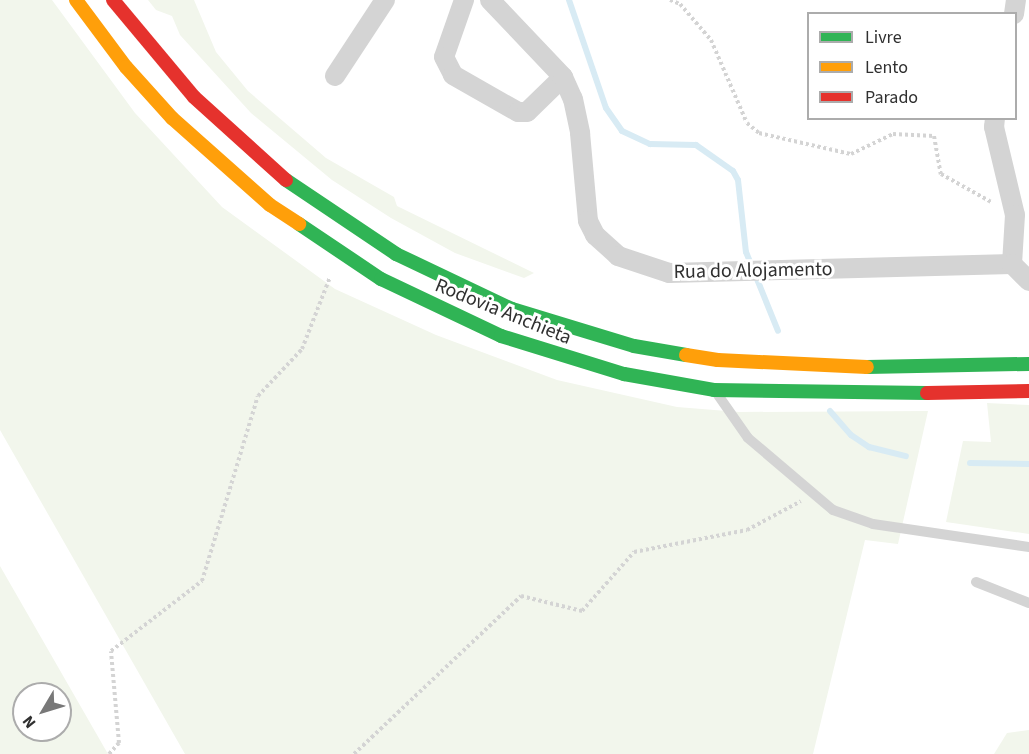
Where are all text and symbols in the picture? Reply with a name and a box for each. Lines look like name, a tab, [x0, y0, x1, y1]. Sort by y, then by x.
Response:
legend	[807, 12, 1017, 120]
text: Livre	[865, 25, 902, 50]
text: Lento	[865, 55, 908, 80]
text: Parado	[865, 85, 918, 110]
street label: Rua do Alojamento	[673, 258, 833, 284]
street label: Rodovia Anchieta	[431, 274, 575, 350]
north arrow	[12, 682, 72, 742]
text: N	[17, 711, 41, 733]

